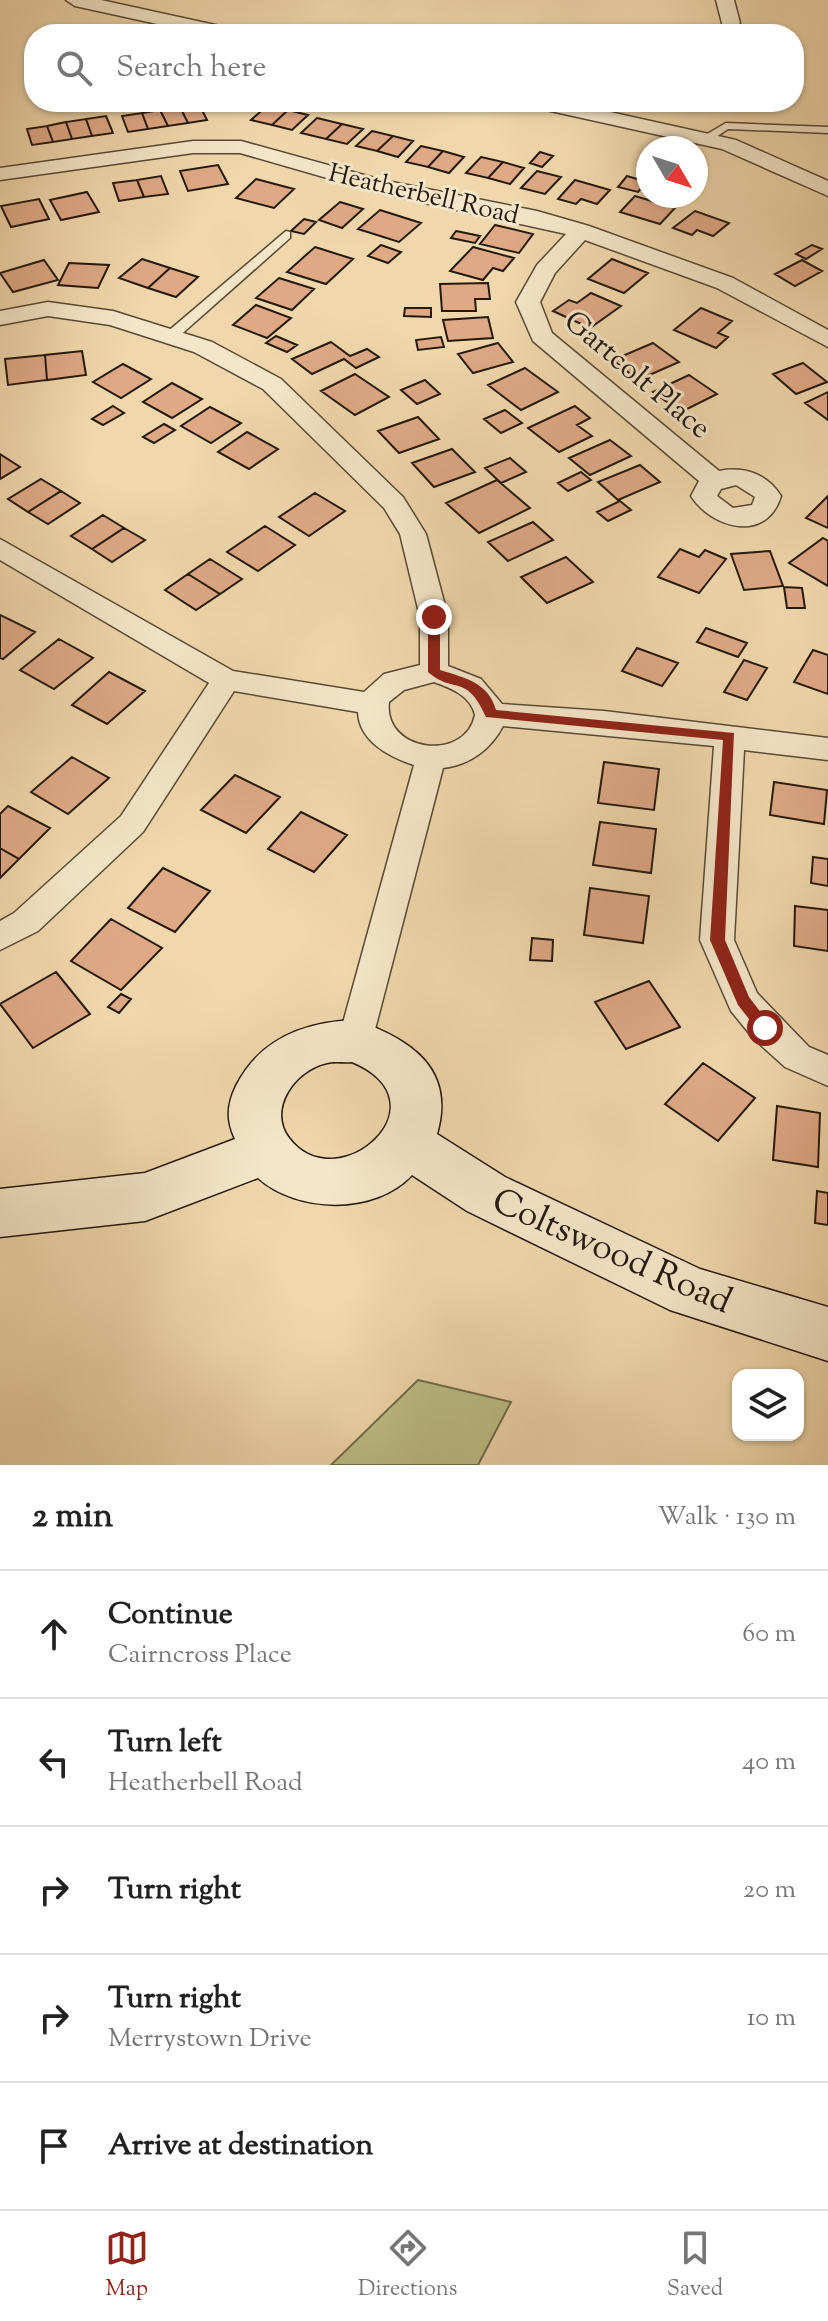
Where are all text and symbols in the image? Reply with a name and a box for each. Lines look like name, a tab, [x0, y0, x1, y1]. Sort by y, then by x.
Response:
search box	[24, 24, 804, 112]
icon: search	[52, 46, 96, 90]
text: Search here	[116, 47, 266, 90]
north arrow	[636, 136, 708, 208]
street label: Heatherbell Road	[324, 156, 523, 235]
street label: Gartcolt Place	[554, 302, 719, 450]
route end	[416, 599, 452, 635]
route start	[747, 1010, 783, 1046]
street label: Coltswood Road	[483, 1176, 740, 1329]
map controls	[732, 1369, 804, 1441]
button: layers	[732, 1369, 804, 1441]
text: 2 min	[32, 1493, 113, 1542]
text: Walk · 130 m	[657, 1499, 796, 1536]
text: Continue	[108, 1594, 233, 1637]
icon: ahead	[32, 1612, 76, 1656]
text: 60 m	[742, 1616, 796, 1653]
text: Cairncross Place	[108, 1637, 292, 1674]
text: Turn left	[108, 1722, 222, 1765]
icon: left	[32, 1740, 76, 1784]
text: 40 m	[742, 1744, 796, 1781]
text: Heatherbell Road	[108, 1765, 303, 1802]
icon: right	[32, 1868, 76, 1912]
text: Turn right	[108, 1869, 241, 1912]
text: 20 m	[743, 1872, 796, 1909]
text: Turn right	[108, 1978, 241, 2021]
icon: right	[32, 1996, 76, 2040]
text: 10 m	[747, 2000, 796, 2037]
text: Merrystown Drive	[108, 2021, 312, 2058]
icon: arrive	[32, 2124, 76, 2168]
text: Arrive at destination	[108, 2125, 373, 2168]
tab: Map	[105, 2226, 149, 2306]
tab: Directions	[358, 2226, 457, 2306]
tab: Saved	[667, 2226, 723, 2306]

